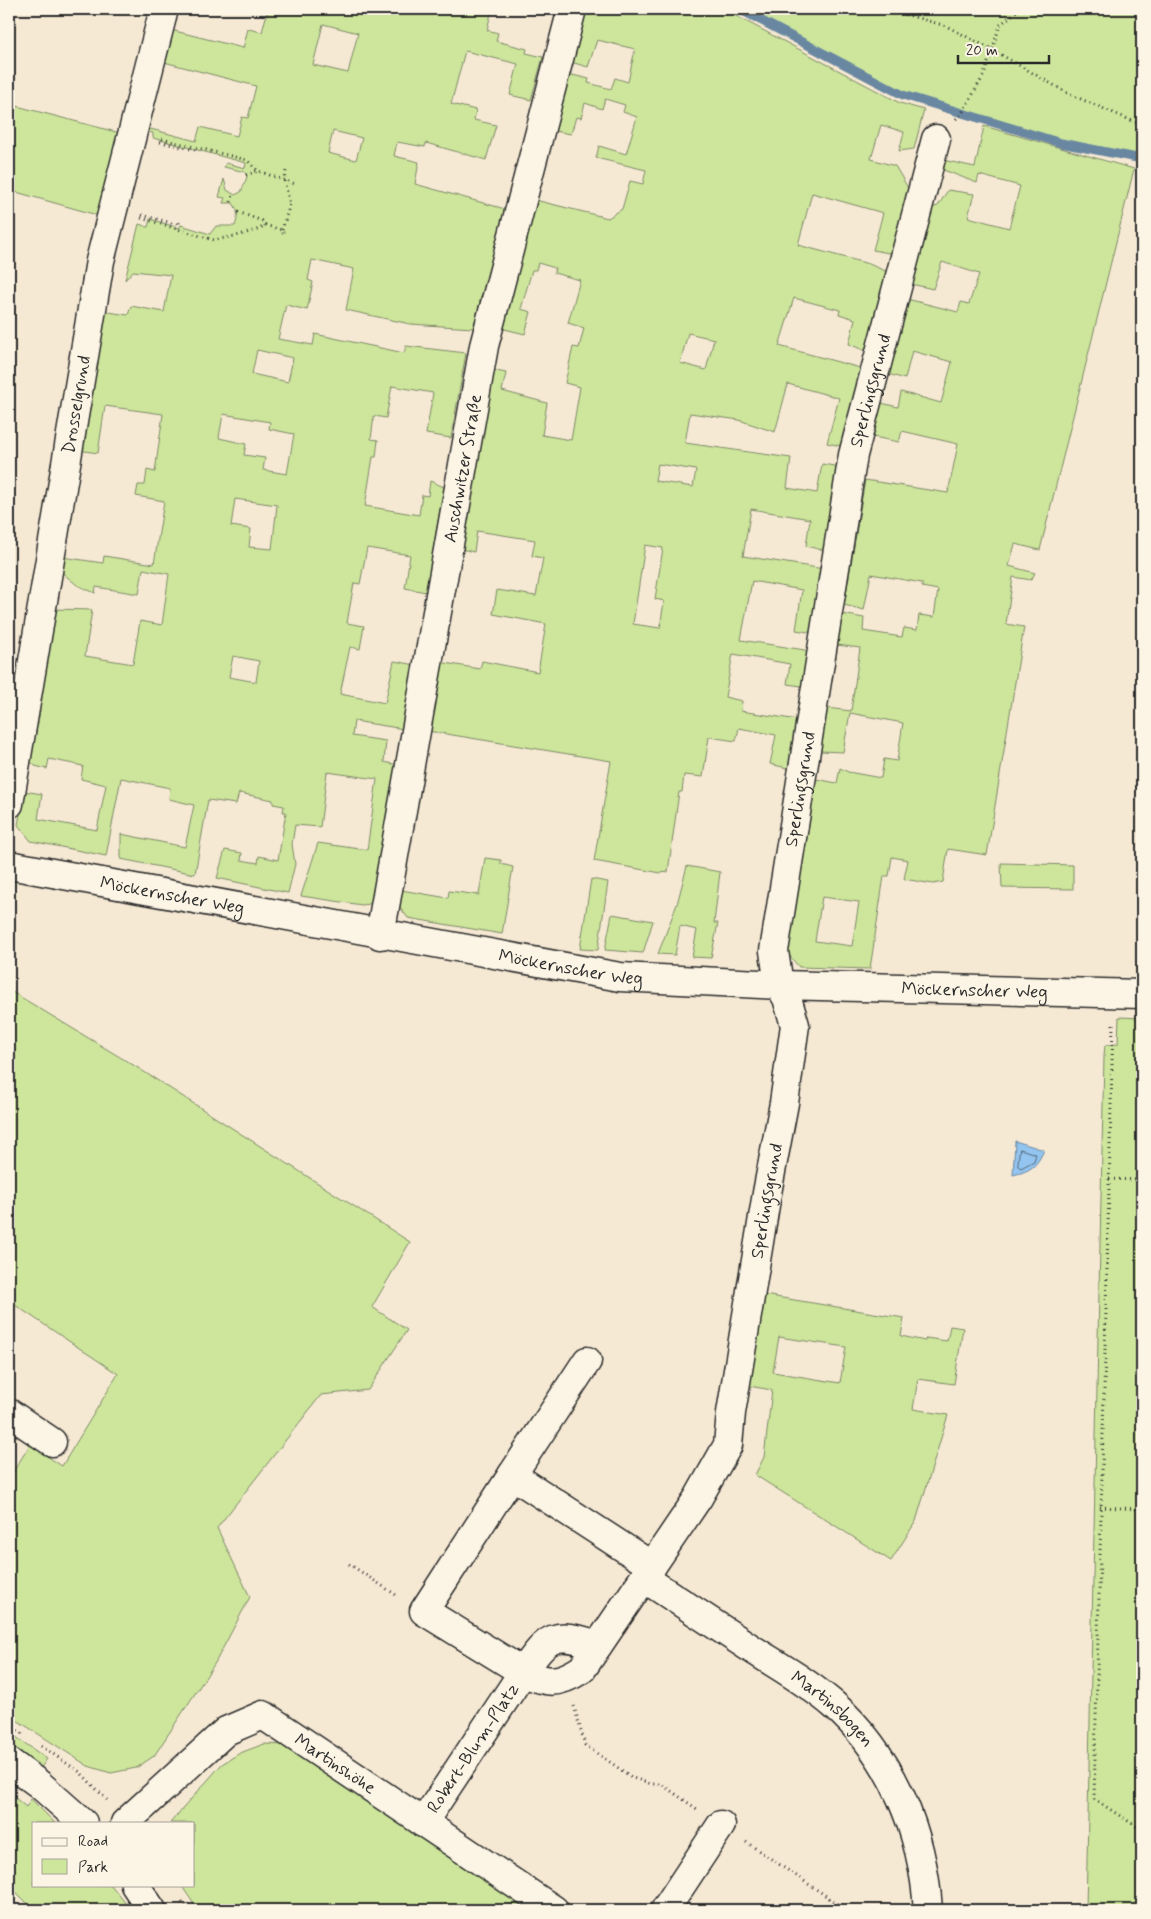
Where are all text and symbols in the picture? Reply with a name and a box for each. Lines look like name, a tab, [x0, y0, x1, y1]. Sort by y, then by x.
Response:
scale bar	[958, 32, 1050, 64]
text: 20 m	[966, 41, 998, 61]
street label: Sperlingsgrund	[845, 331, 897, 450]
street label: Drosselgrund	[57, 354, 97, 456]
street label: Auschwitzer Straße	[439, 392, 488, 544]
street label: Sperlingsgrund	[780, 730, 822, 849]
street label: Möckernscher Weg	[98, 871, 246, 922]
street label: Möckernscher Weg	[496, 944, 643, 992]
street label: Möckernscher Weg	[901, 977, 1048, 1006]
street label: Sperlingsgrund	[745, 1141, 789, 1260]
street label: Martinsbogen	[786, 1666, 879, 1752]
street label: Robert-Blum-Platz	[422, 1679, 525, 1818]
street label: Martinshöhe	[289, 1728, 380, 1800]
legend	[32, 1822, 195, 1886]
text: Road	[78, 1832, 108, 1852]
text: Park	[78, 1858, 108, 1878]

